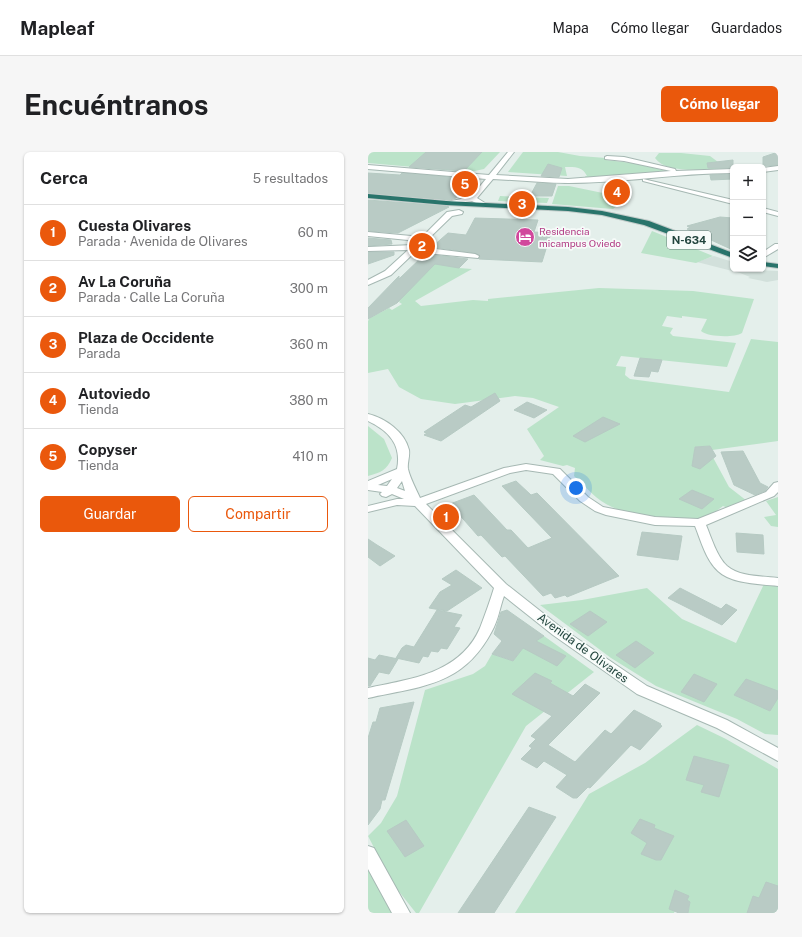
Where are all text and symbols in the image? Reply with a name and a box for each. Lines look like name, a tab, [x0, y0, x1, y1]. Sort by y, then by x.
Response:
text: Mapleaf	[20, 17, 94, 39]
text: Mapa	[553, 20, 589, 36]
text: Cómo llegar	[611, 20, 689, 36]
text: Guardados	[711, 20, 782, 36]
button: Cómo llegar	[661, 86, 778, 122]
text: Encuéntranos	[24, 88, 209, 121]
map controls	[730, 164, 766, 272]
button: +	[730, 164, 766, 200]
text: Cerca	[40, 168, 88, 188]
pin: 5	[452, 169, 478, 199]
text: 5 resultados	[253, 171, 328, 186]
pin: 4	[604, 177, 630, 207]
pin: 3	[509, 189, 535, 219]
button: −	[730, 200, 766, 236]
text: Cuesta Olivares	[78, 217, 191, 234]
text: 1	[50, 225, 56, 240]
text: 60 m	[298, 225, 328, 240]
place label: Residencia micampus Oviedo	[539, 225, 621, 249]
hotel icon: Residencia micampus Oviedo	[514, 226, 536, 248]
pin: 2	[409, 231, 435, 261]
road number: N-634	[667, 231, 711, 249]
text: Parada · Avenida de Olivares	[78, 234, 248, 249]
button: layers	[730, 236, 766, 272]
text: Av La Coruña	[78, 273, 171, 290]
text: 2	[49, 281, 57, 296]
text: 300 m	[290, 281, 328, 296]
text: Parada · Calle La Coruña	[78, 290, 225, 305]
text: Plaza de Occidente	[78, 329, 214, 346]
text: 3	[49, 337, 57, 352]
text: 360 m	[290, 337, 328, 352]
text: Parada	[78, 346, 120, 361]
text: Autoviedo	[78, 385, 150, 402]
text: 4	[49, 393, 57, 408]
text: 380 m	[289, 393, 328, 408]
text: Tienda	[78, 402, 119, 417]
text: Copyser	[78, 441, 137, 458]
text: 5	[49, 449, 57, 464]
text: 410 m	[292, 449, 328, 464]
text: Tienda	[78, 458, 119, 473]
your location	[566, 478, 586, 498]
button: Guardar	[40, 496, 180, 532]
button: Compartir	[188, 496, 328, 532]
pin: 1	[433, 502, 459, 532]
street label: Avenida de Olivares	[535, 610, 631, 686]

